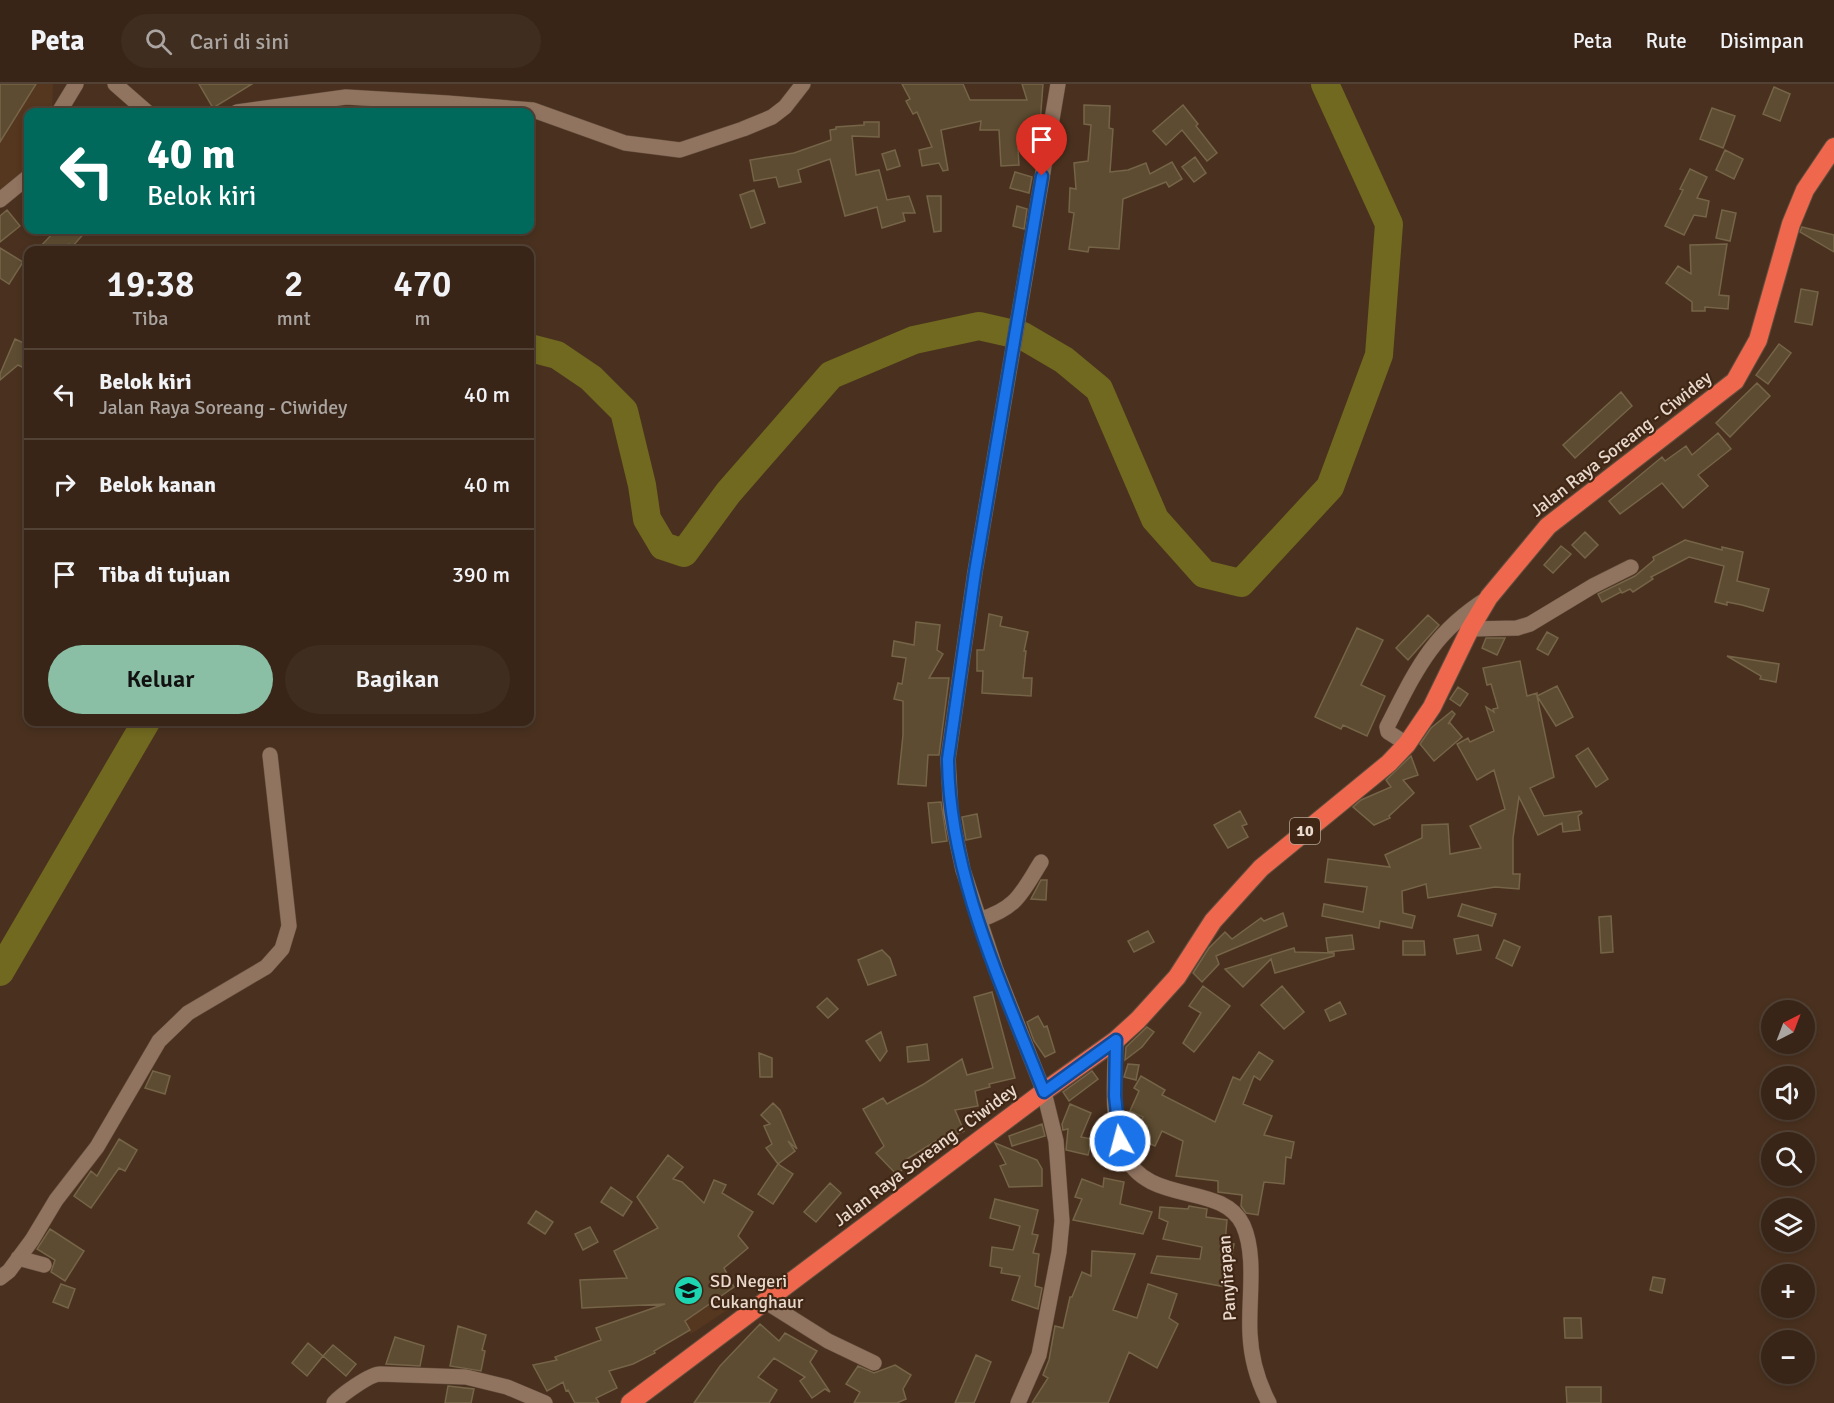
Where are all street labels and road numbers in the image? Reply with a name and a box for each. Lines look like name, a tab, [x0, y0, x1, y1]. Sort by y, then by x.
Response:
street label: Jalan Raya Soreang - Ciwidey	[1526, 366, 1716, 521]
road number: 10	[1290, 818, 1320, 844]
street label: Jalan Raya Soreang - Ciwidey	[829, 1079, 1021, 1231]
street label: Panyirapan	[1213, 1234, 1241, 1322]

